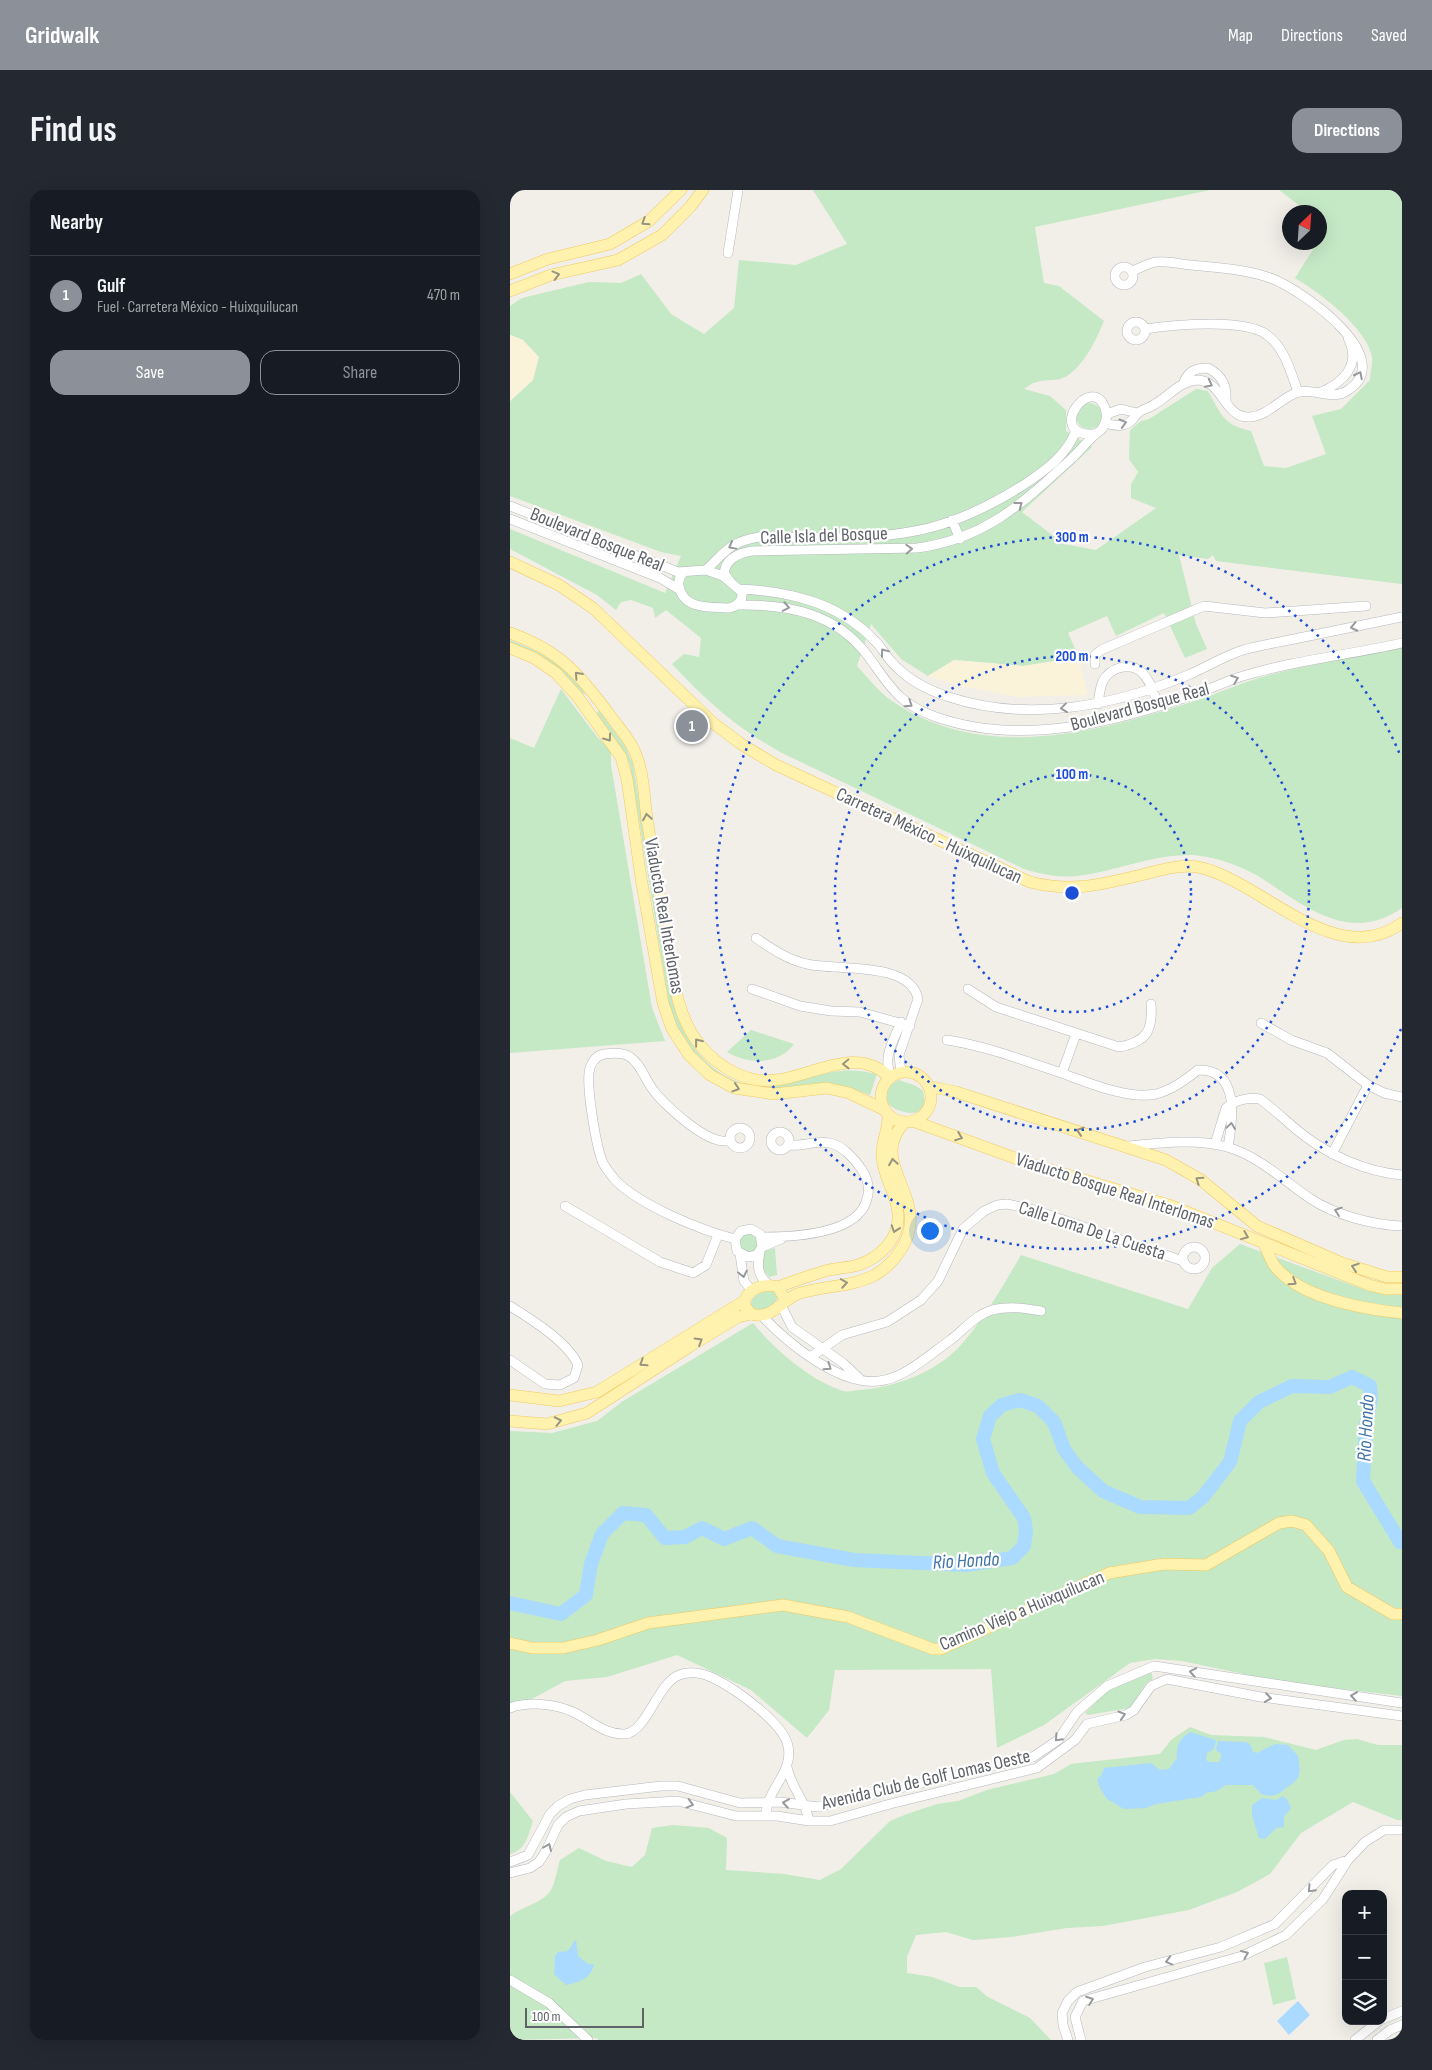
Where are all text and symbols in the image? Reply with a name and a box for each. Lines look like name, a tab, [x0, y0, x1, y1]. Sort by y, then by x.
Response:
text: Gridwalk	[25, 21, 99, 50]
text: Map	[1228, 25, 1253, 46]
text: Directions	[1281, 25, 1343, 46]
text: Saved	[1371, 25, 1407, 46]
button: Directions	[1292, 108, 1402, 153]
text: Find us	[30, 109, 117, 152]
north arrow	[1282, 205, 1327, 250]
text: Nearby	[50, 210, 103, 235]
one-way arrow	[641, 216, 650, 226]
one-way arrow	[551, 270, 559, 280]
text: Gulf	[97, 275, 125, 298]
text: 1	[63, 286, 69, 305]
text: 470 m	[427, 286, 460, 305]
text: Fuel · Carretera México - Huixquilucan	[97, 298, 298, 317]
button: Save	[50, 350, 250, 395]
button: Share	[260, 350, 460, 395]
one-way arrow	[1353, 372, 1363, 381]
one-way arrow	[1203, 378, 1212, 388]
one-way arrow	[1119, 418, 1127, 429]
street label: Boulevard Bosque Real	[527, 503, 667, 577]
one-way arrow	[1013, 503, 1022, 511]
street label: Calle Isla del Bosque	[760, 522, 888, 550]
text: 300 m	[1055, 528, 1089, 547]
one-way arrow	[729, 539, 738, 549]
one-way arrow	[905, 543, 913, 554]
one-way arrow	[781, 601, 790, 612]
one-way arrow	[1350, 621, 1359, 632]
text: 200 m	[1055, 647, 1089, 666]
one-way arrow	[881, 648, 890, 658]
one-way arrow	[575, 672, 584, 681]
one-way arrow	[1230, 675, 1239, 685]
street label: Boulevard Bosque Real	[1068, 677, 1212, 737]
one-way arrow	[904, 698, 913, 707]
one-way arrow	[1060, 702, 1068, 713]
pin: 1	[676, 707, 708, 745]
one-way arrow	[603, 732, 611, 741]
text: 100 m	[1056, 765, 1088, 784]
street label: Carretera México - Huixquilucan	[832, 783, 1026, 889]
one-way arrow	[642, 813, 653, 821]
street label: Viaducto Real Interlomas	[639, 836, 689, 996]
centre of rings	[1063, 884, 1081, 902]
one-way arrow	[696, 1039, 704, 1048]
one-way arrow	[841, 1058, 849, 1069]
one-way arrow	[731, 1082, 740, 1092]
one-way arrow	[1226, 1121, 1236, 1130]
one-way arrow	[1076, 1127, 1085, 1137]
one-way arrow	[955, 1131, 963, 1141]
street label: Viaducto Bosque Real Interlomas	[1013, 1148, 1217, 1234]
one-way arrow	[889, 1157, 899, 1166]
one-way arrow	[1196, 1176, 1205, 1186]
street label: Calle Loma De La Cuesta	[1016, 1196, 1168, 1266]
one-way arrow	[1334, 1207, 1342, 1217]
your location	[917, 1218, 943, 1244]
one-way arrow	[891, 1225, 901, 1233]
one-way arrow	[1240, 1230, 1249, 1240]
one-way arrow	[1351, 1263, 1359, 1273]
one-way arrow	[738, 1269, 748, 1278]
one-way arrow	[1288, 1275, 1297, 1285]
one-way arrow	[840, 1279, 848, 1289]
one-way arrow	[693, 1338, 702, 1348]
one-way arrow	[639, 1357, 649, 1366]
one-way arrow	[822, 1361, 832, 1370]
water label: Rio Hondo	[1352, 1394, 1380, 1462]
one-way arrow	[554, 1416, 563, 1427]
water label: Rio Hondo	[932, 1547, 1000, 1575]
street label: Camino Viejo a Huixquilucan	[936, 1566, 1108, 1656]
one-way arrow	[1189, 1667, 1197, 1677]
one-way arrow	[1349, 1691, 1357, 1702]
one-way arrow	[1264, 1692, 1272, 1703]
one-way arrow	[1118, 1710, 1126, 1720]
one-way arrow	[1055, 1732, 1064, 1741]
street label: Avenida Club de Golf Lomas Oeste	[818, 1745, 1033, 1815]
one-way arrow	[685, 1799, 693, 1809]
one-way arrow	[782, 1799, 791, 1809]
one-way arrow	[541, 1843, 552, 1852]
one-way arrow	[1308, 1883, 1317, 1892]
map controls	[1342, 1890, 1387, 2025]
button: +	[1342, 1890, 1387, 1935]
button: −	[1342, 1935, 1387, 1980]
one-way arrow	[1240, 1950, 1249, 1960]
one-way arrow	[1165, 1955, 1174, 1966]
button: layers	[1342, 1980, 1387, 2025]
one-way arrow	[1085, 1996, 1094, 2006]
scale bar	[525, 2005, 644, 2028]
text: 100 m	[532, 2008, 561, 2025]

